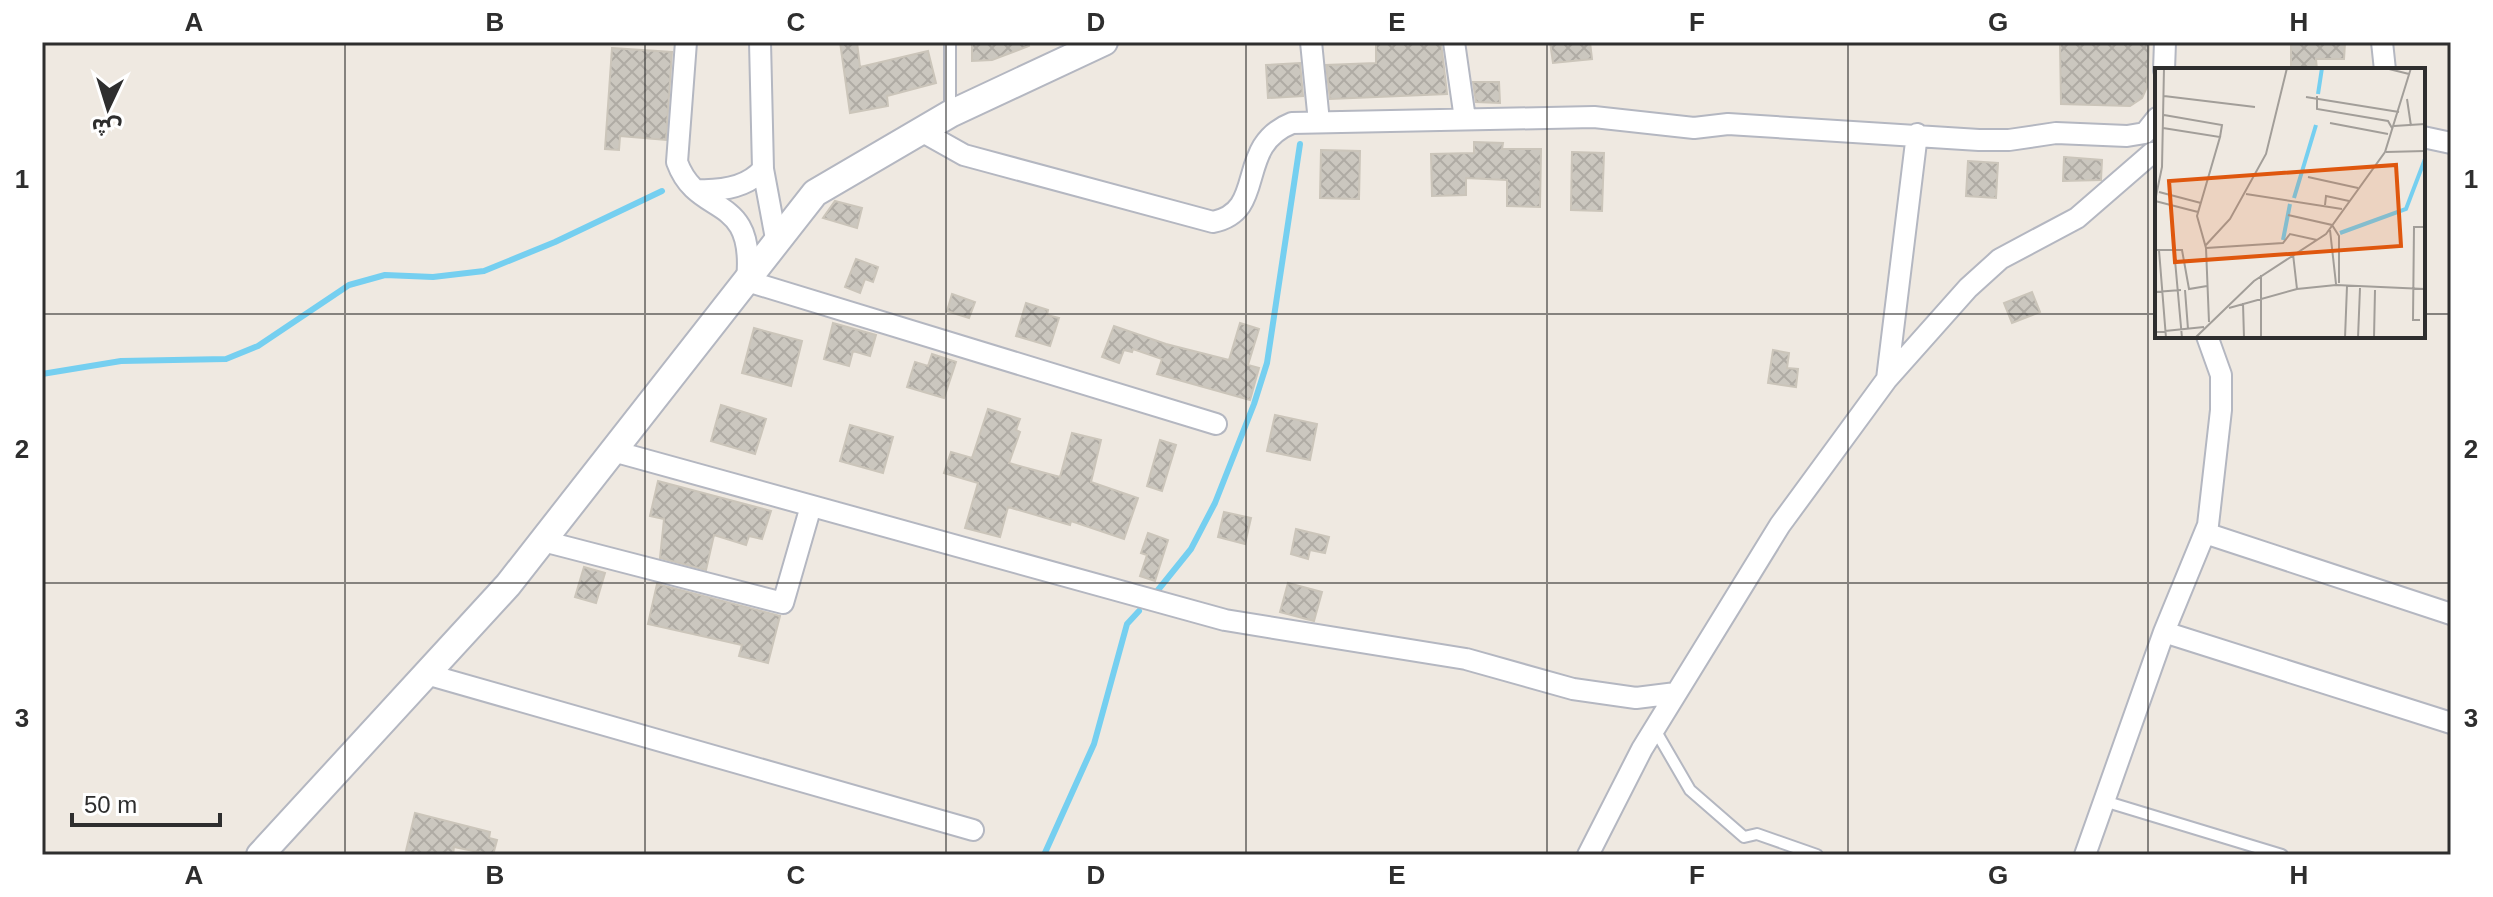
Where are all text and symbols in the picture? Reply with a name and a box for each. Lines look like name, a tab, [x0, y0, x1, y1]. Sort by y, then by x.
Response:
text: A	[185, 7, 204, 37]
text: B	[486, 7, 504, 37]
text: C	[787, 7, 806, 37]
text: D	[1087, 7, 1105, 37]
text: E	[1388, 7, 1406, 37]
text: F	[1689, 7, 1705, 37]
text: G	[1988, 7, 2008, 37]
text: H	[2290, 7, 2308, 37]
north arrow	[68, 68, 148, 148]
inset map	[2155, 68, 2425, 338]
text: ش	[91, 114, 123, 141]
text: 1	[15, 164, 29, 194]
text: 1	[2464, 164, 2478, 194]
text: 2	[15, 434, 29, 464]
text: 2	[2464, 434, 2478, 464]
text: 3	[15, 703, 29, 733]
text: 3	[2464, 703, 2478, 733]
scale bar	[72, 777, 220, 827]
text: 50 m	[84, 791, 137, 818]
text: A	[185, 860, 204, 890]
text: B	[486, 860, 504, 890]
text: C	[787, 860, 806, 890]
text: D	[1087, 860, 1105, 890]
text: E	[1388, 860, 1406, 890]
text: F	[1689, 860, 1705, 890]
text: G	[1988, 860, 2008, 890]
text: H	[2290, 860, 2308, 890]

